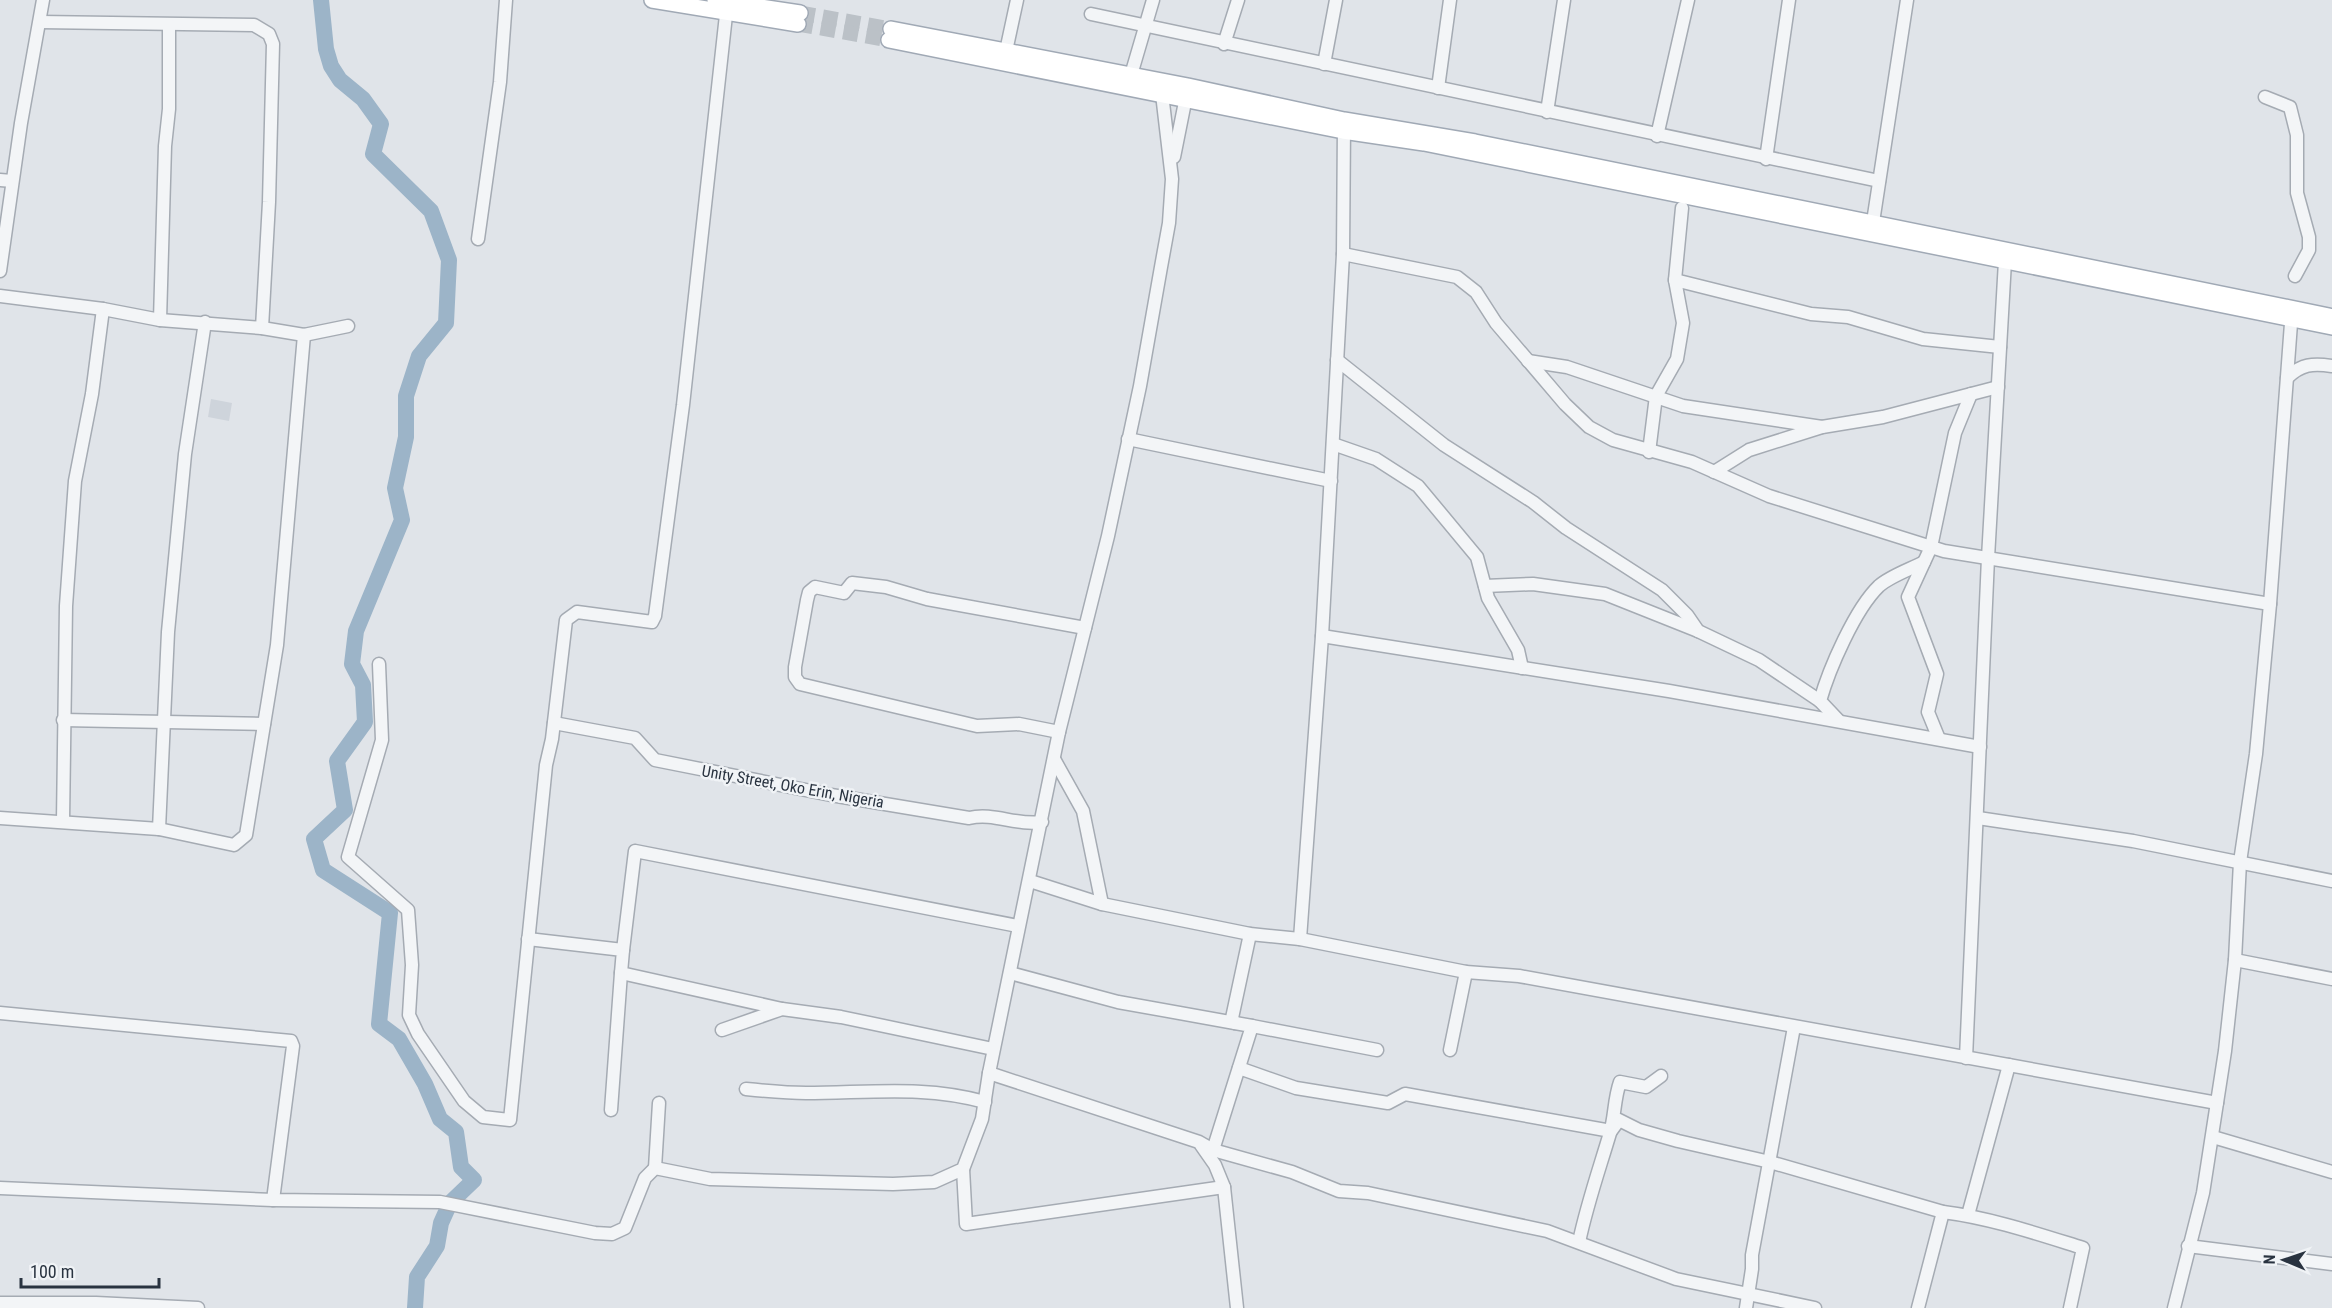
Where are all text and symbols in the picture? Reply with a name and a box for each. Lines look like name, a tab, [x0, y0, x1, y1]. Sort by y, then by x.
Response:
street label: Unity Street, Oko Erin, Nigeria	[700, 761, 885, 812]
north arrow	[2254, 1230, 2314, 1290]
scale bar	[21, 1251, 159, 1289]
text: N	[2260, 1254, 2279, 1265]
text: 100 m	[30, 1261, 74, 1282]

